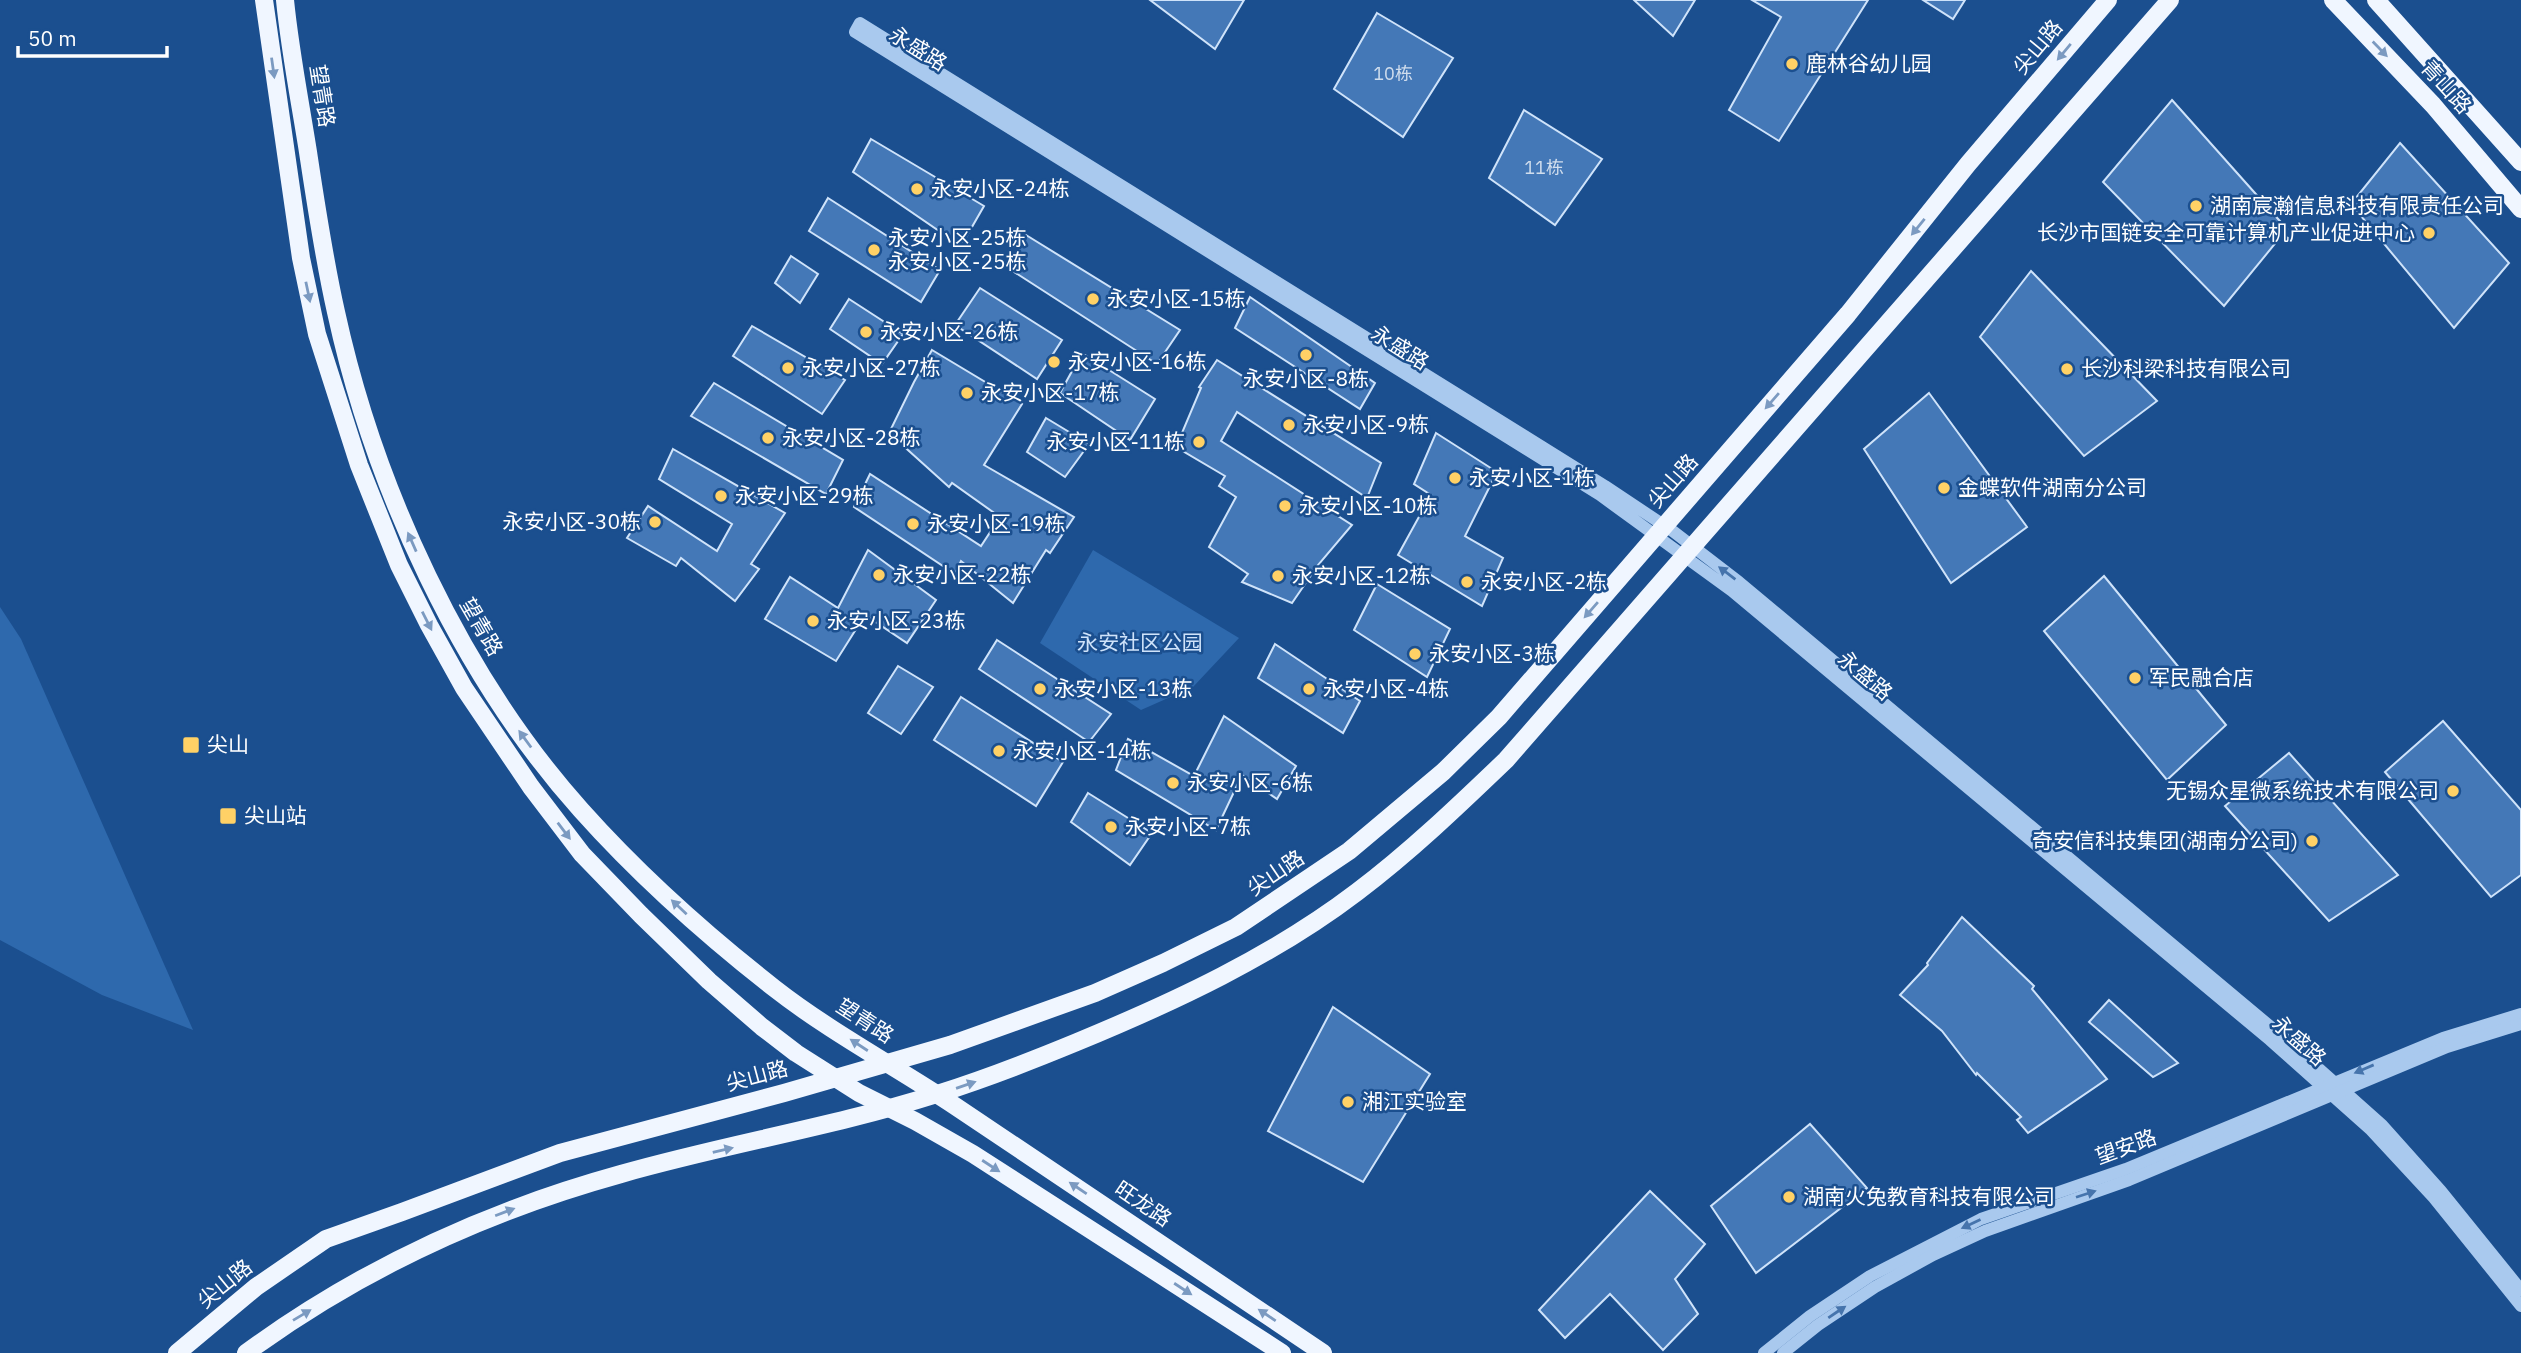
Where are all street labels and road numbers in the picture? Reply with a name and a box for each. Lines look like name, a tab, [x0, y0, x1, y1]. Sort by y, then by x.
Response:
street label: 尖山路	[2006, 13, 2068, 79]
street label: 永盛路	[884, 20, 953, 77]
street label: 青山路	[2415, 54, 2478, 119]
street label: 望青路	[304, 63, 342, 129]
street label: 永盛路	[1366, 319, 1435, 376]
street label: 尖山路	[1641, 447, 1703, 513]
street label: 望青路	[454, 592, 510, 661]
street label: 永盛路	[1833, 644, 1899, 706]
street label: 尖山路	[1241, 843, 1309, 901]
street label: 望青路	[832, 991, 900, 1049]
street label: 永盛路	[2267, 1009, 2333, 1071]
street label: 尖山路	[723, 1053, 791, 1097]
street label: 望安路	[2091, 1122, 2160, 1170]
street label: 旺龙路	[1110, 1174, 1178, 1232]
street label: 尖山路	[191, 1253, 258, 1314]

